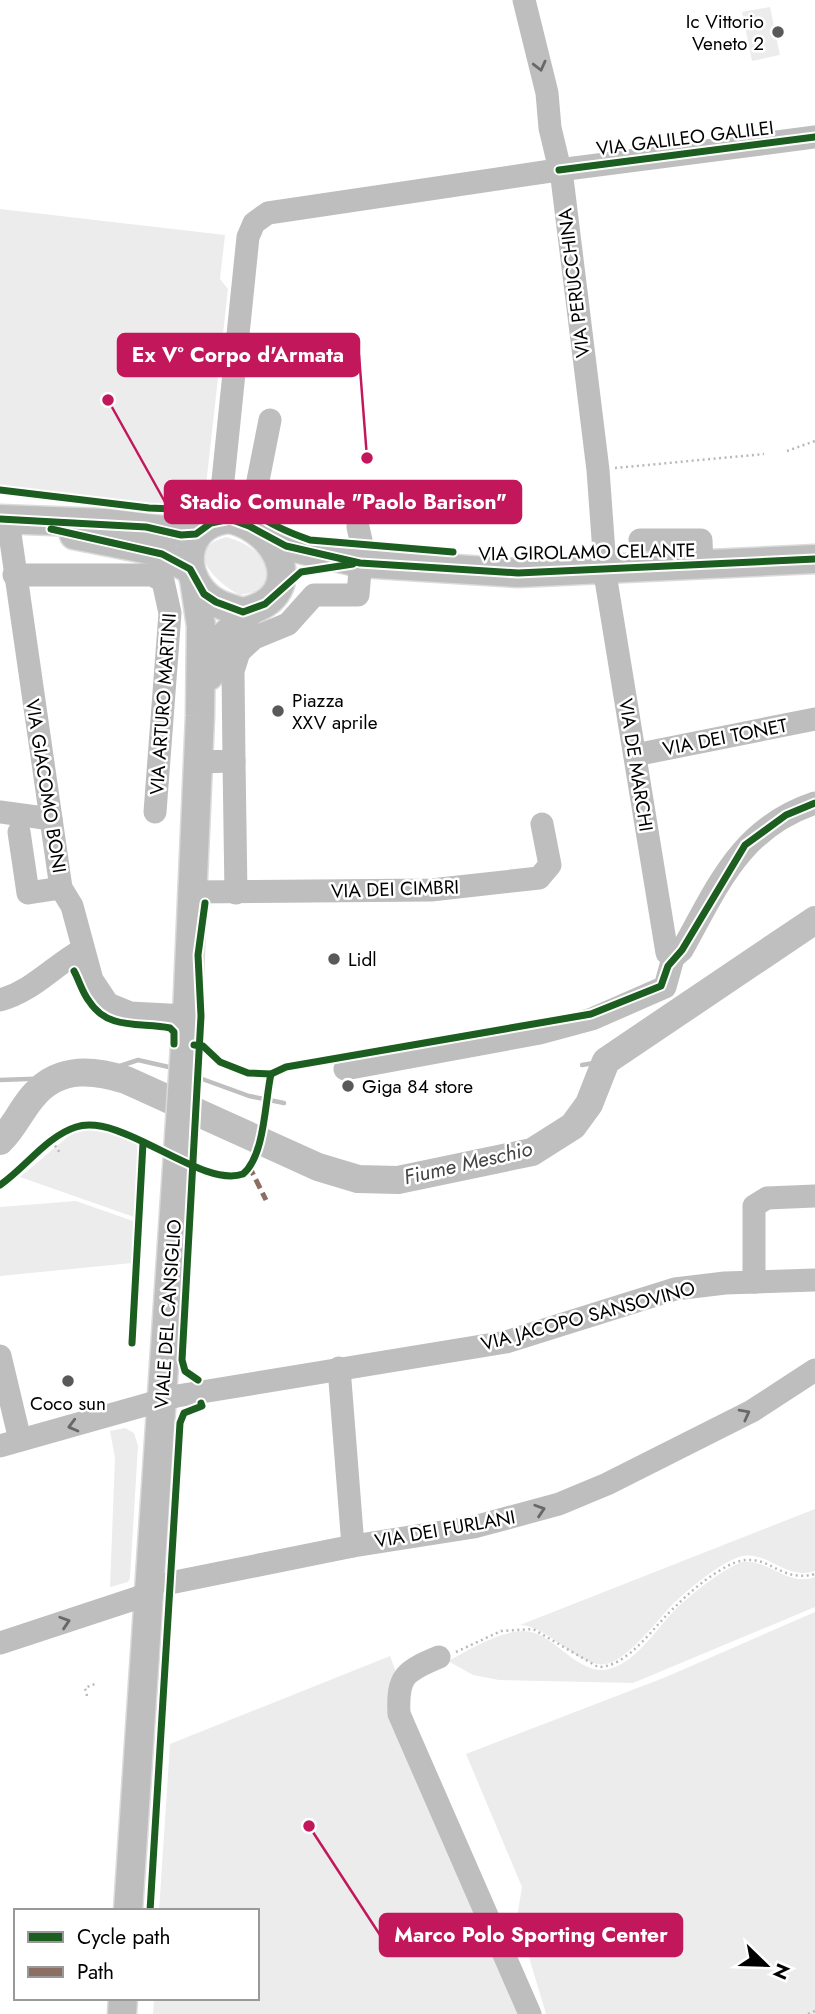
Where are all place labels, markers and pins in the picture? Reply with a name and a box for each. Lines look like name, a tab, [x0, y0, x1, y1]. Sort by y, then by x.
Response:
place label: Ic Vittorio Veneto 2	[686, 8, 764, 57]
marker: Ic Vittorio Veneto 2	[770, 24, 786, 40]
callout: Ex V° Corpo d'Armata	[118, 334, 359, 376]
callout: Stadio Comunale "Paolo Barison"	[165, 481, 521, 523]
place label: Piazza XXV aprile	[292, 687, 378, 736]
marker: Piazza XXV aprile	[270, 703, 286, 719]
place label: Lidl	[348, 946, 377, 973]
marker: Lidl	[326, 951, 342, 967]
place label: Giga 84 store	[362, 1073, 473, 1100]
marker: Giga 84 store	[340, 1078, 356, 1094]
marker: Coco sun	[60, 1373, 76, 1389]
place label: Coco sun	[30, 1390, 106, 1417]
callout: Marco Polo Sporting Center	[380, 1914, 682, 1956]

